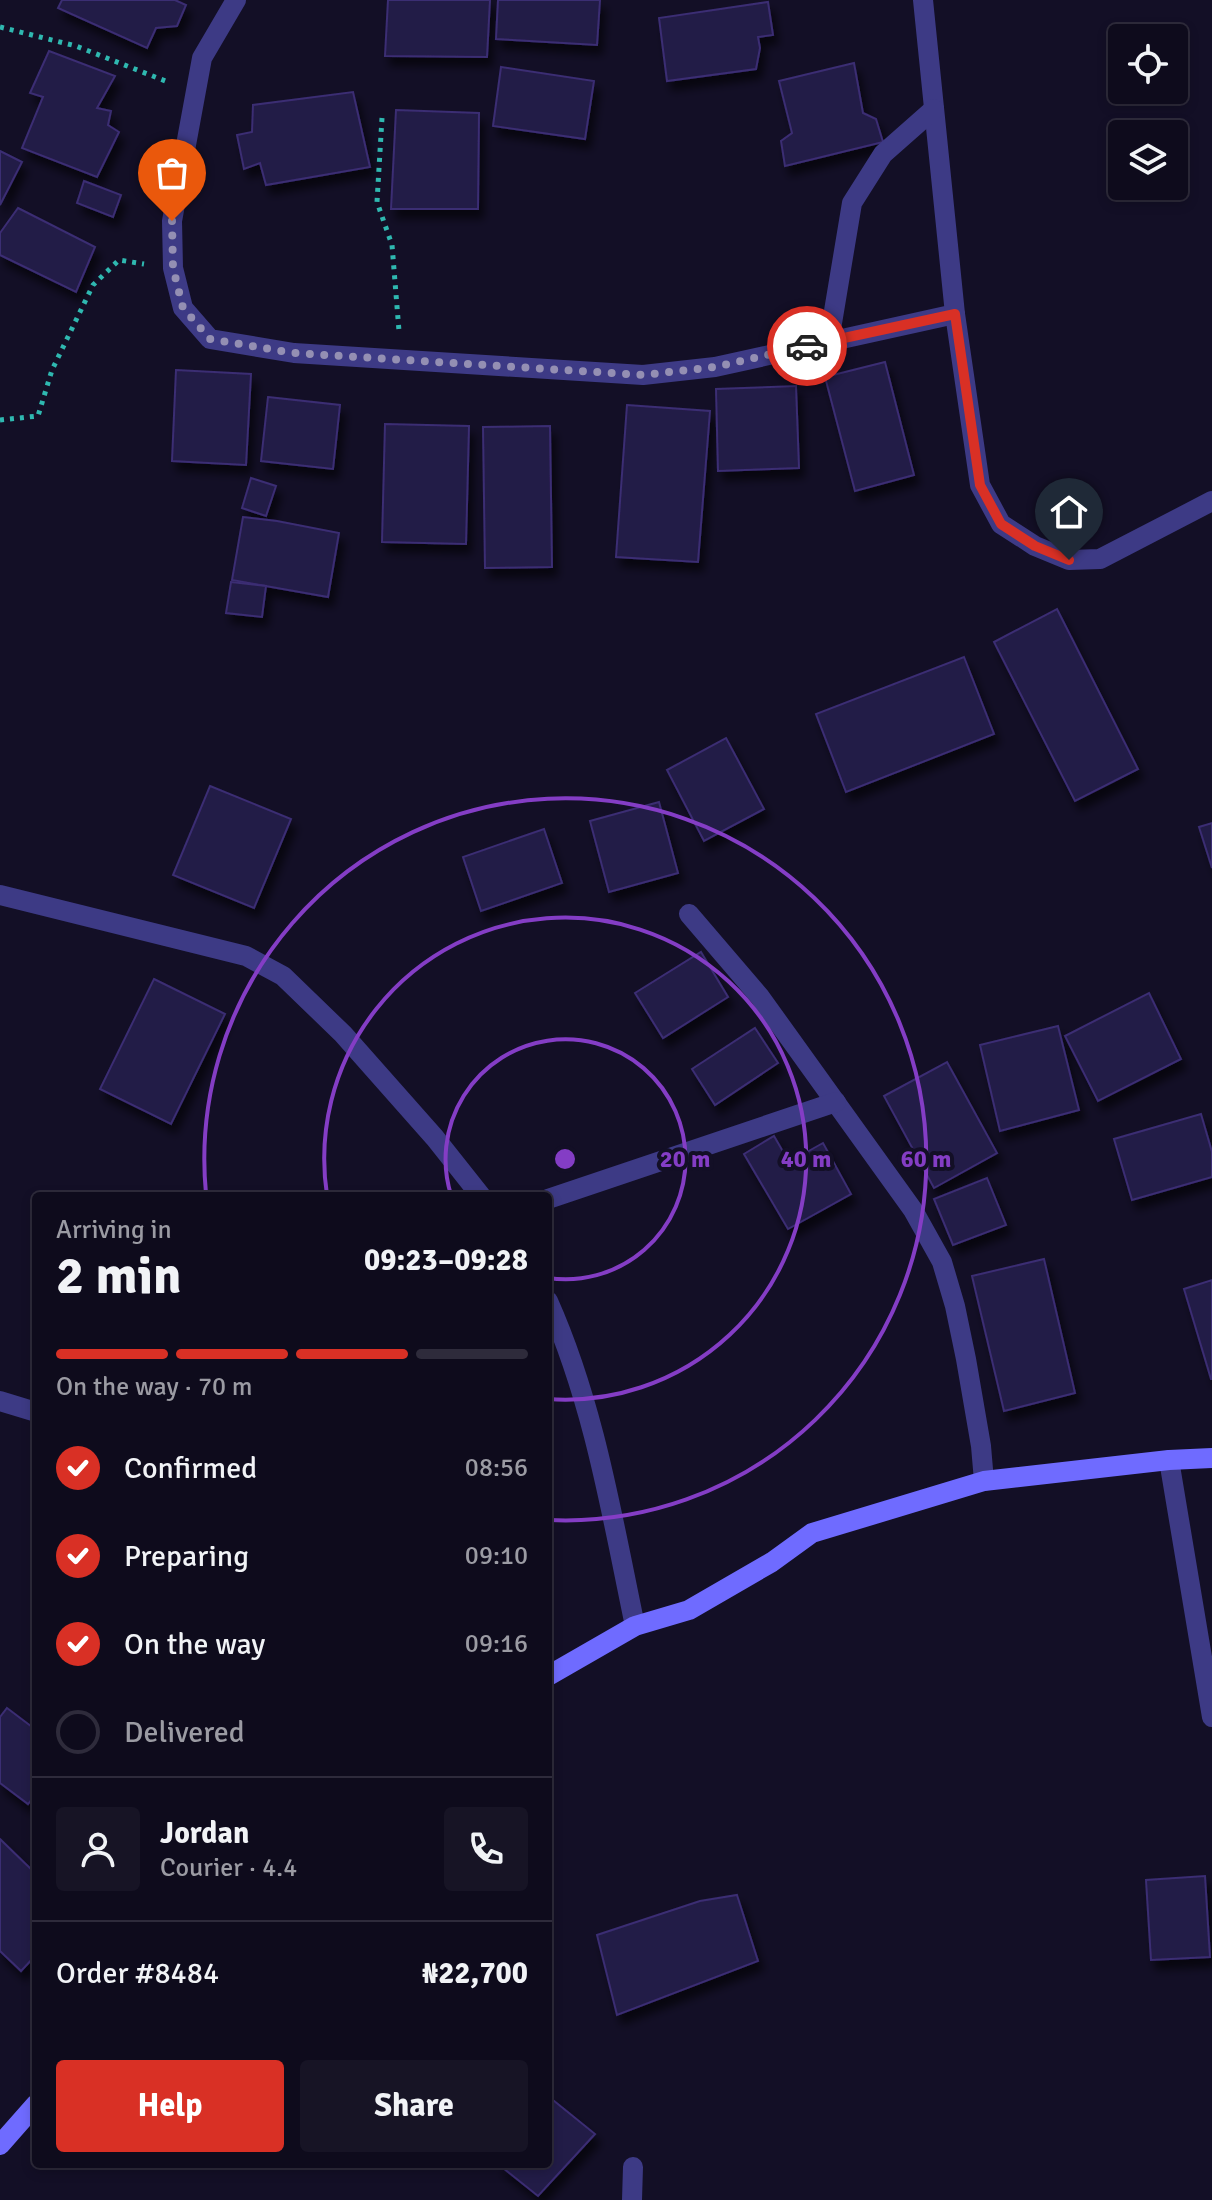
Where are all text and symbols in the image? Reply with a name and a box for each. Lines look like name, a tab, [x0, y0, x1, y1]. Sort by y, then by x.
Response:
map controls	[1108, 24, 1188, 200]
button: locate	[1108, 24, 1188, 104]
button: layers	[1108, 120, 1188, 200]
pin	[138, 139, 206, 221]
icon: bag	[150, 151, 194, 195]
courier	[767, 306, 847, 386]
icon: car	[785, 324, 829, 368]
pin	[1035, 478, 1103, 560]
icon: home	[1047, 490, 1091, 534]
text: 20 m	[660, 1144, 710, 1174]
text: 40 m	[781, 1144, 831, 1174]
text: 60 m	[901, 1144, 951, 1174]
centre of rings	[551, 1145, 579, 1173]
text: Arriving in	[56, 1214, 172, 1246]
text: 09:23–09:28	[364, 1242, 528, 1279]
text: 2 min	[56, 1244, 182, 1308]
text: On the way · 70 m	[56, 1371, 252, 1403]
icon: check	[56, 1446, 100, 1490]
text: Confirmed	[124, 1450, 257, 1487]
text: 08:56	[465, 1452, 528, 1484]
icon: check	[56, 1534, 100, 1578]
text: Preparing	[124, 1538, 249, 1575]
text: 09:10	[465, 1540, 528, 1572]
icon: check	[56, 1622, 100, 1666]
text: On the way	[124, 1626, 265, 1663]
text: 09:16	[465, 1628, 528, 1660]
text: Delivered	[124, 1714, 245, 1751]
button: person	[56, 1807, 140, 1891]
button: phone	[444, 1807, 528, 1891]
text: Jordan	[160, 1815, 249, 1852]
text: Courier · 4.4	[160, 1852, 297, 1884]
text: Order #8484	[56, 1955, 219, 1992]
text: ₦22,700	[422, 1955, 528, 1992]
button: Help	[56, 2060, 284, 2152]
button: Share	[300, 2060, 528, 2152]

